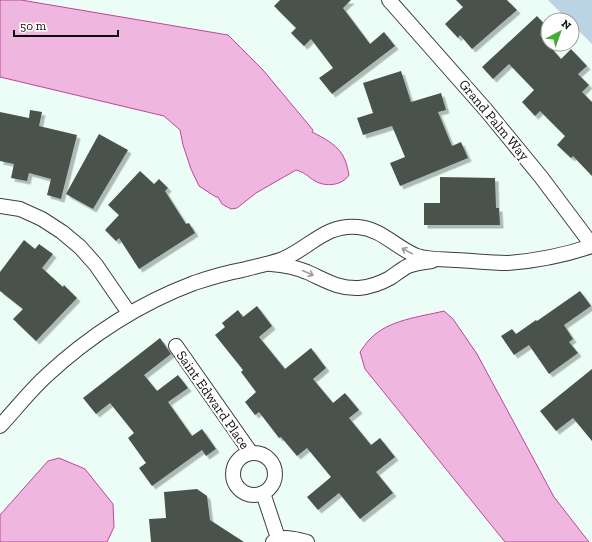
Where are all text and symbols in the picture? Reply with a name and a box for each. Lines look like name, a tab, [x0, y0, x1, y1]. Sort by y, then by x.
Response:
scale bar	[14, 12, 118, 38]
north arrow	[540, 12, 580, 52]
text: N	[559, 17, 574, 33]
text: 50 m	[20, 19, 47, 33]
street label: Grand Palm Way	[455, 76, 533, 165]
one-way arrow	[401, 247, 413, 254]
one-way arrow	[302, 270, 314, 278]
street label: Saint Edward Place	[173, 348, 254, 453]

